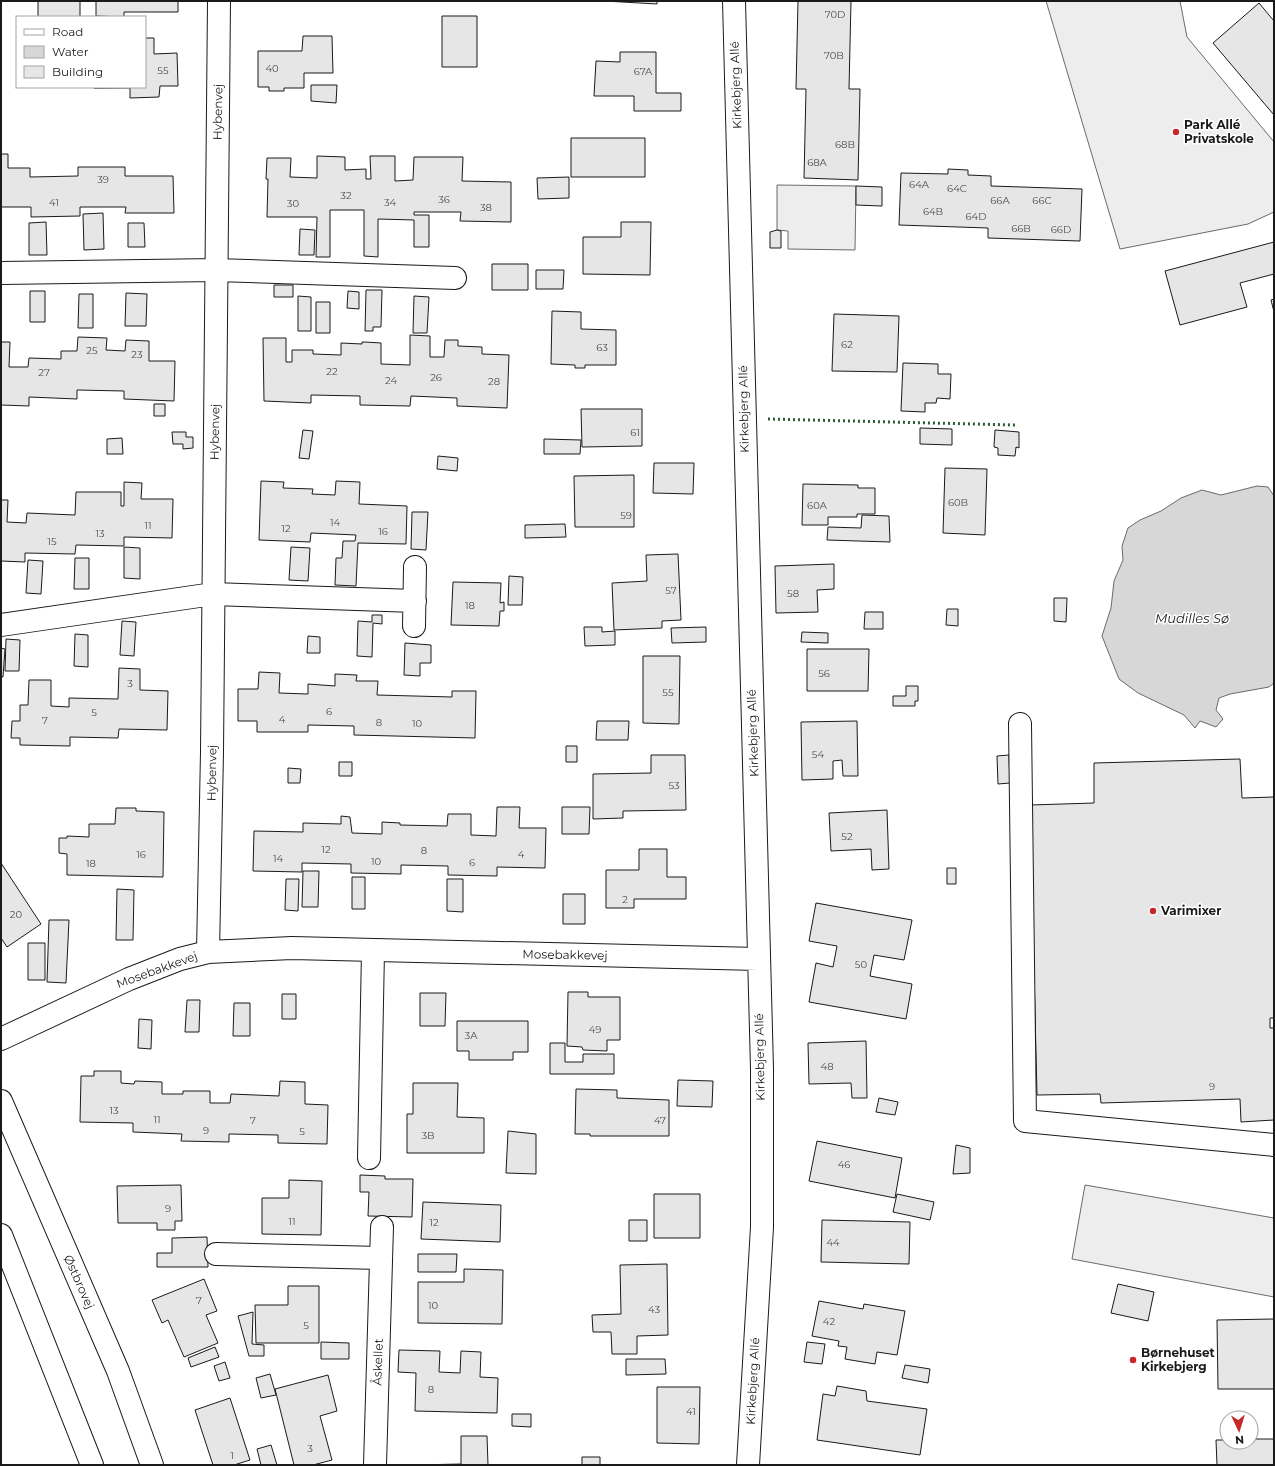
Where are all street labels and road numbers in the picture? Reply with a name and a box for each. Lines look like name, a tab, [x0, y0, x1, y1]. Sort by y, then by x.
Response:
street label: Kirkebjerg Allé	[726, 41, 745, 129]
street label: Hybenvej	[210, 84, 225, 140]
street label: Kirkebjerg Allé	[735, 365, 752, 453]
street label: Hybenvej	[207, 404, 222, 460]
street label: Kirkebjerg Allé	[743, 689, 762, 777]
street label: Hybenvej	[204, 745, 219, 801]
street label: Mosebakkevej	[522, 946, 608, 963]
street label: Mosebakkevej	[114, 948, 199, 991]
street label: Kirkebjerg Allé	[751, 1013, 768, 1101]
street label: Østbrovej	[61, 1252, 98, 1311]
street label: Kirkebjerg Allé	[743, 1337, 762, 1425]
street label: Åskellet	[369, 1338, 386, 1386]

